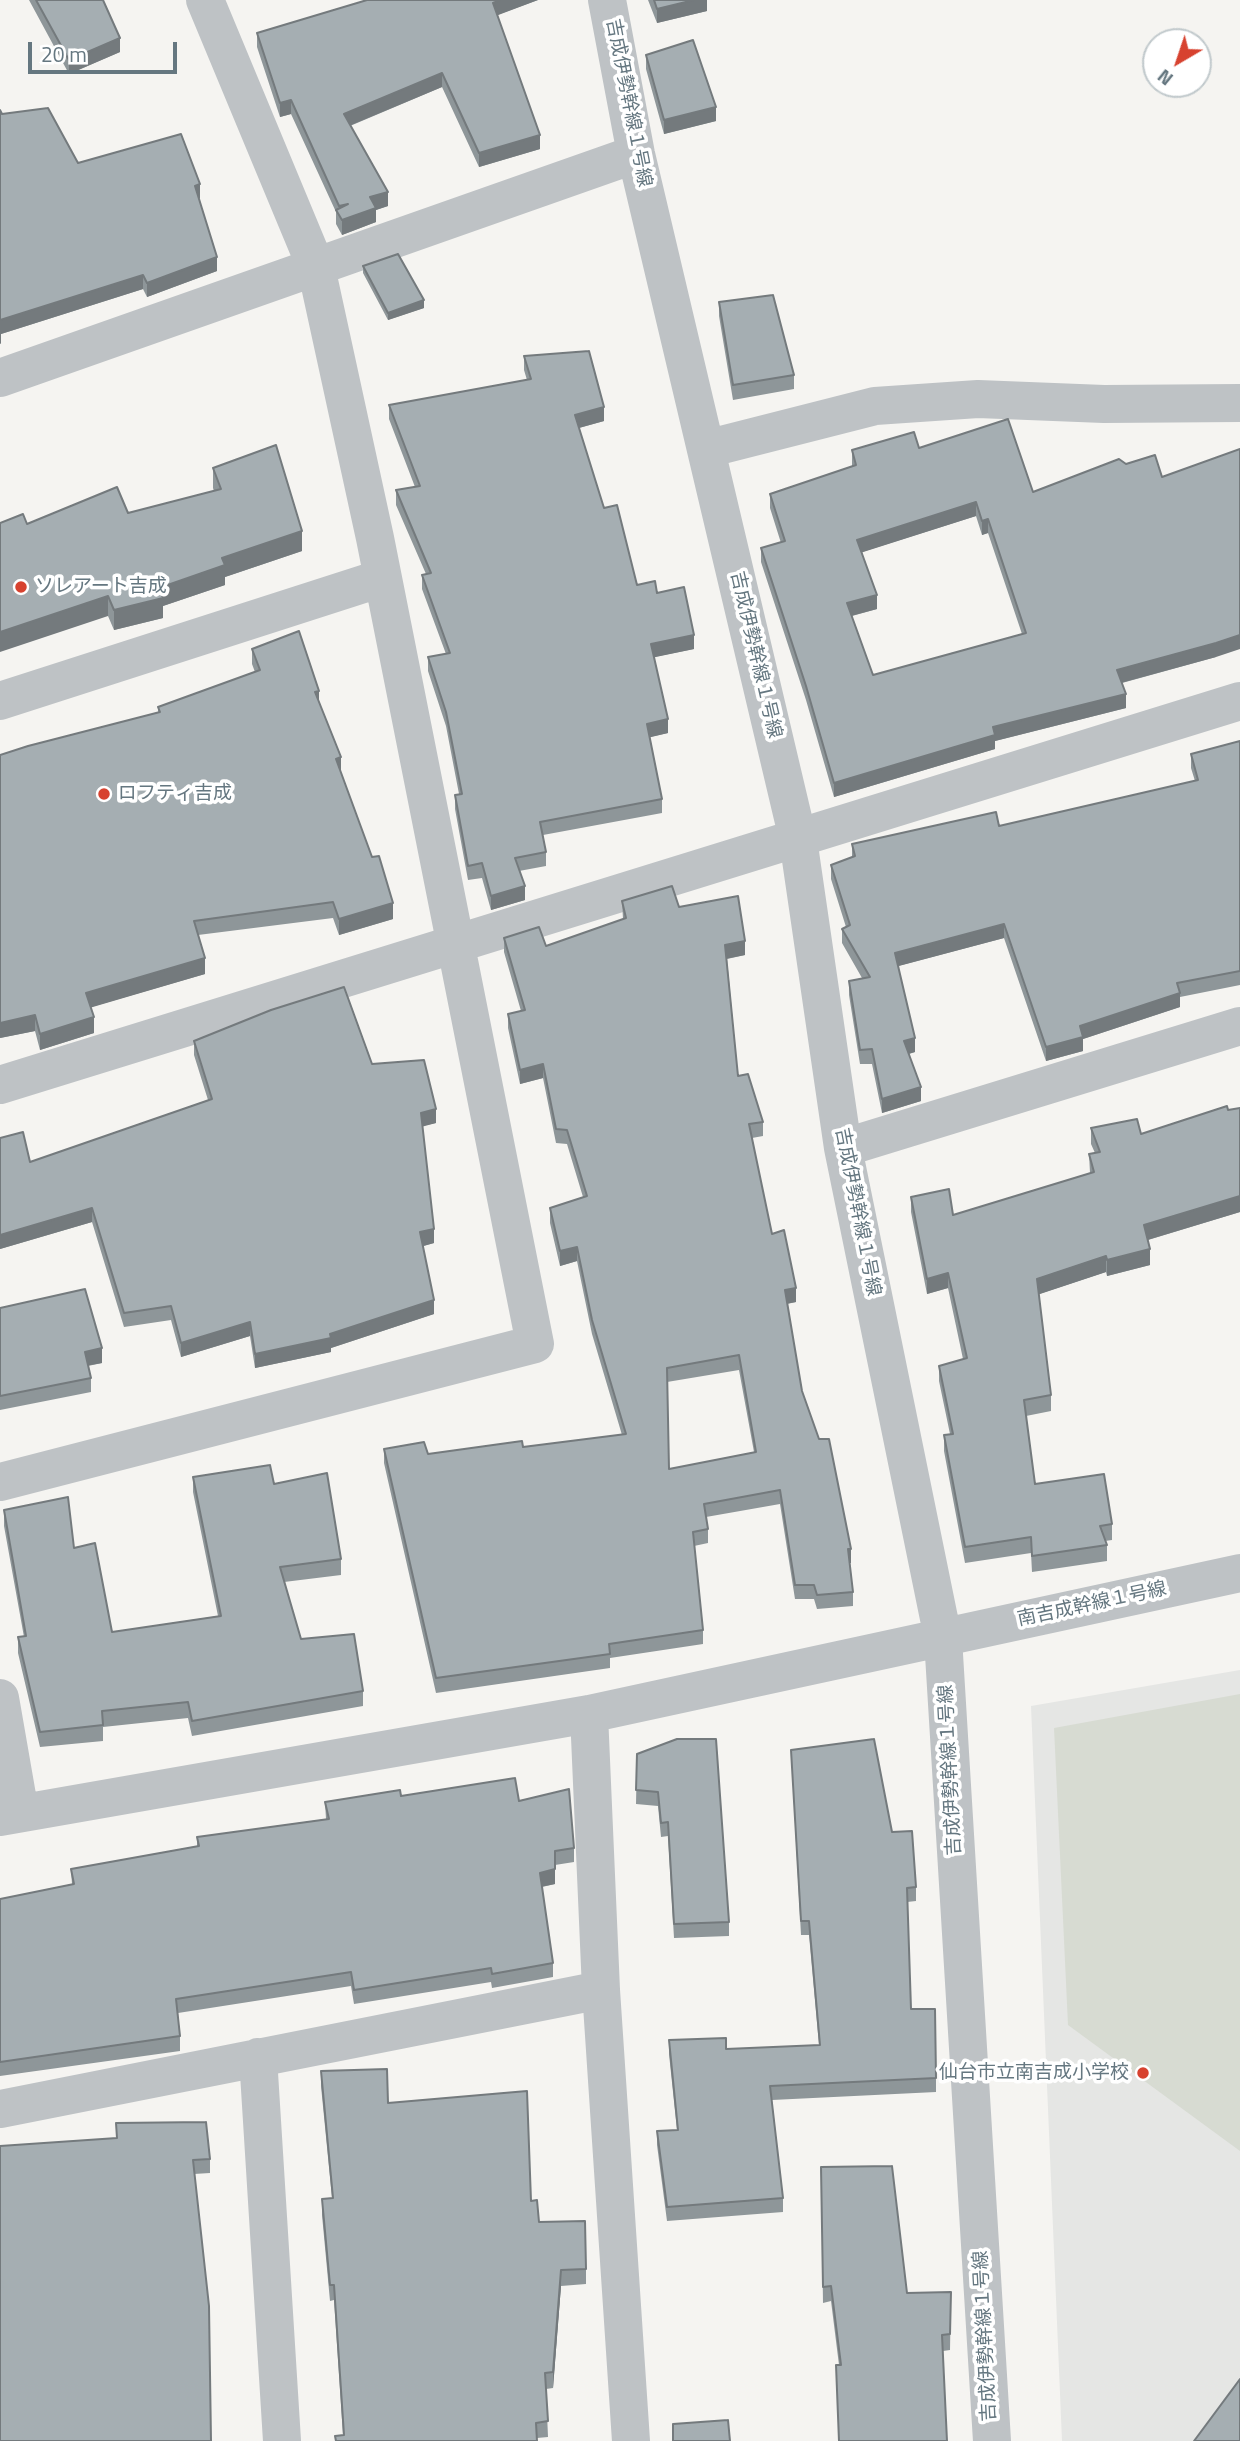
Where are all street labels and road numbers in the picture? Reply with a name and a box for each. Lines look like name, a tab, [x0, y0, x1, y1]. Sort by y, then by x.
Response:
street label: 吉成伊勢幹線１号線	[600, 17, 656, 189]
street label: 吉成伊勢幹線１号線	[725, 569, 785, 741]
street label: 吉成伊勢幹線１号線	[829, 1126, 885, 1298]
street label: 南吉成幹線１号線	[1015, 1578, 1169, 1632]
street label: 吉成伊勢幹線１号線	[935, 1684, 967, 1856]
street label: 吉成伊勢幹線１号線	[970, 2250, 1002, 2422]

